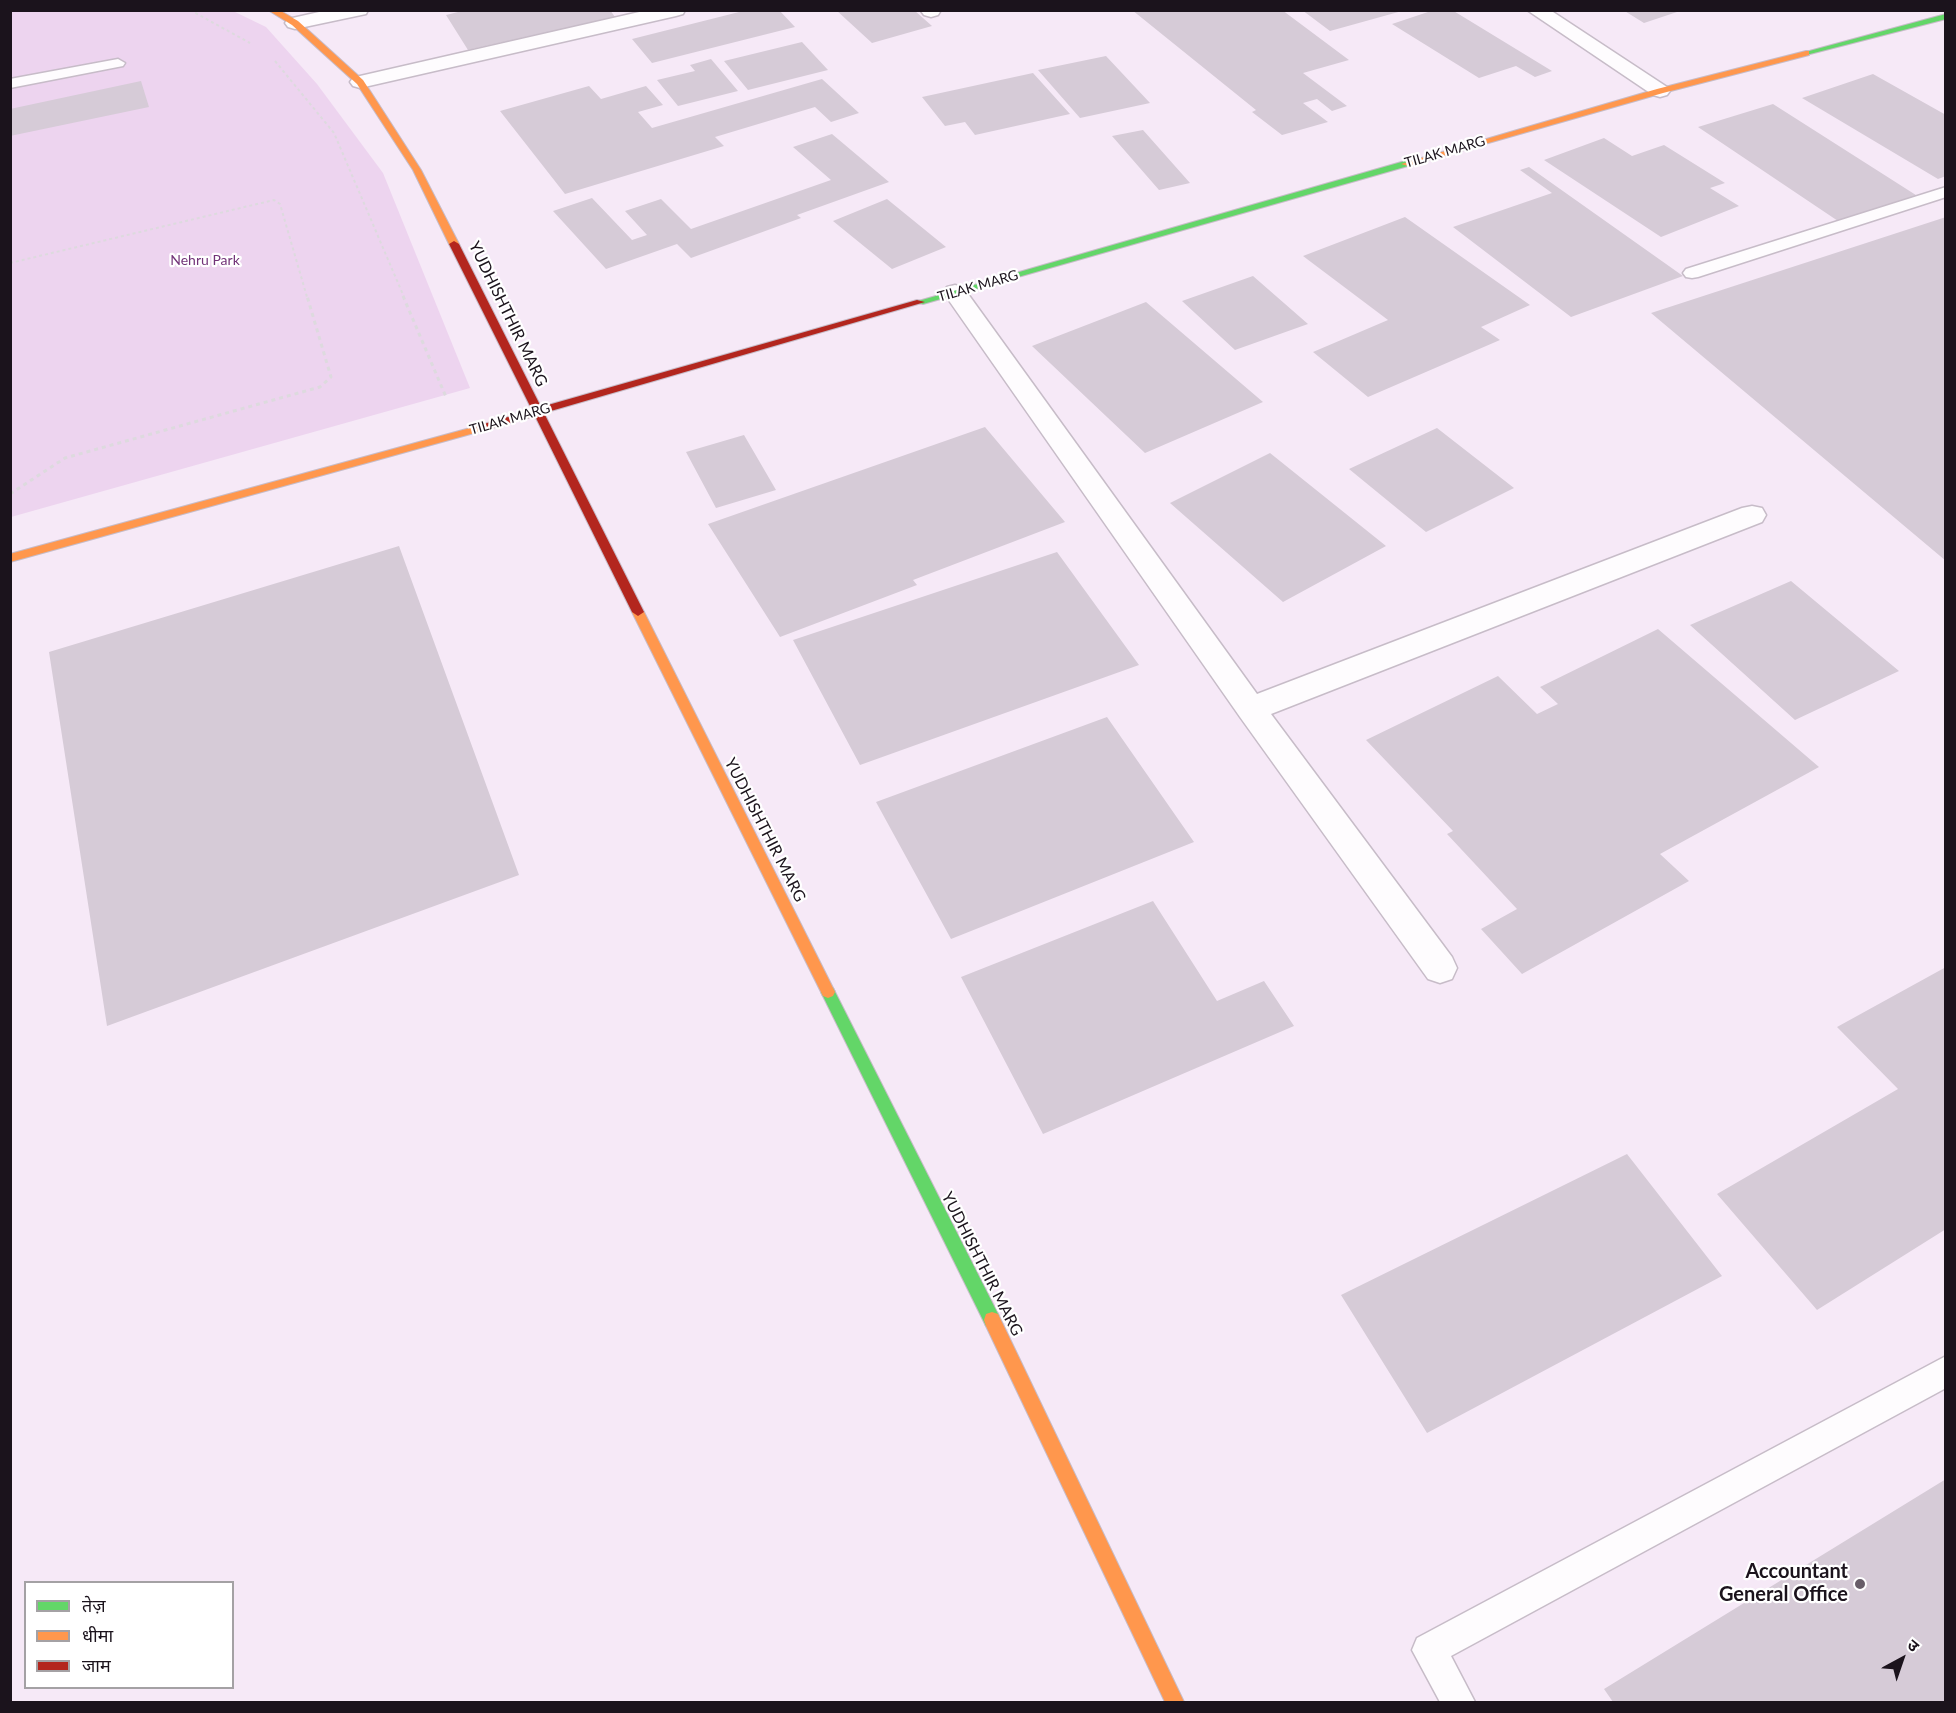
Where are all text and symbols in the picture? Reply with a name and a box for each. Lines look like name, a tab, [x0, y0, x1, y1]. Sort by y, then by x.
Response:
street label: TILAK MARG	[1403, 132, 1487, 172]
street label: YUDHISHTHIR MARG	[465, 238, 551, 390]
park label: Nehru Park	[170, 252, 240, 268]
street label: TILAK MARG	[936, 266, 1020, 306]
street label: TILAK MARG	[468, 399, 552, 439]
street label: YUDHISHTHIR MARG	[720, 755, 810, 905]
street label: YUDHISHTHIR MARG	[937, 1189, 1027, 1339]
place label: Accountant General Office	[1719, 1560, 1848, 1607]
marker: Accountant General Office	[1853, 1577, 1867, 1591]
legend	[24, 1581, 234, 1689]
text: तेज़	[82, 1594, 106, 1616]
text: धीमा	[82, 1624, 113, 1646]
north arrow	[1872, 1629, 1932, 1689]
text: उ	[1904, 1635, 1924, 1655]
text: जाम	[82, 1654, 111, 1676]

